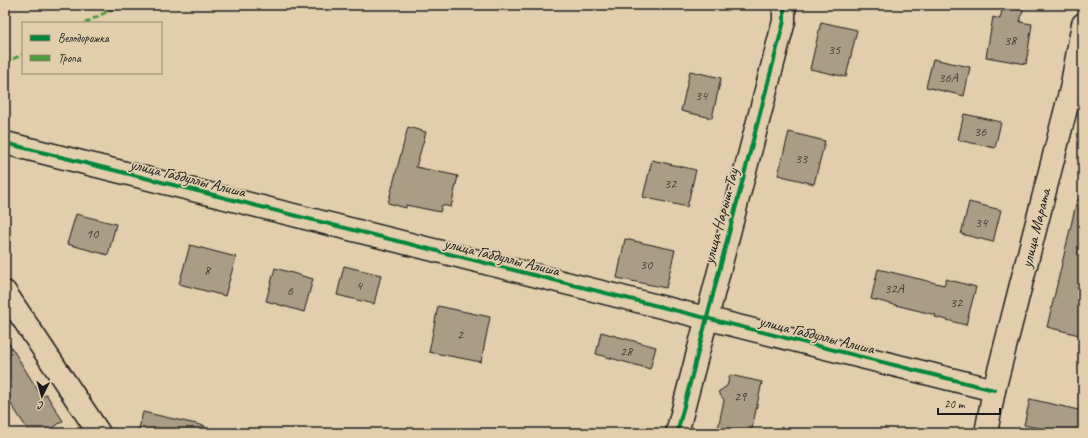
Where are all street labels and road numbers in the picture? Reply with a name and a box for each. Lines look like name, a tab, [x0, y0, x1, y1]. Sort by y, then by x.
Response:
street label: улица Габдуллы Алиша	[127, 154, 249, 202]
street label: улица Нарыш-Тау	[698, 165, 744, 267]
street label: улица Марата	[1016, 185, 1056, 271]
street label: улица Габдуллы Алиша	[441, 233, 563, 281]
street label: улица Габдуллы Алиша	[756, 311, 878, 359]

